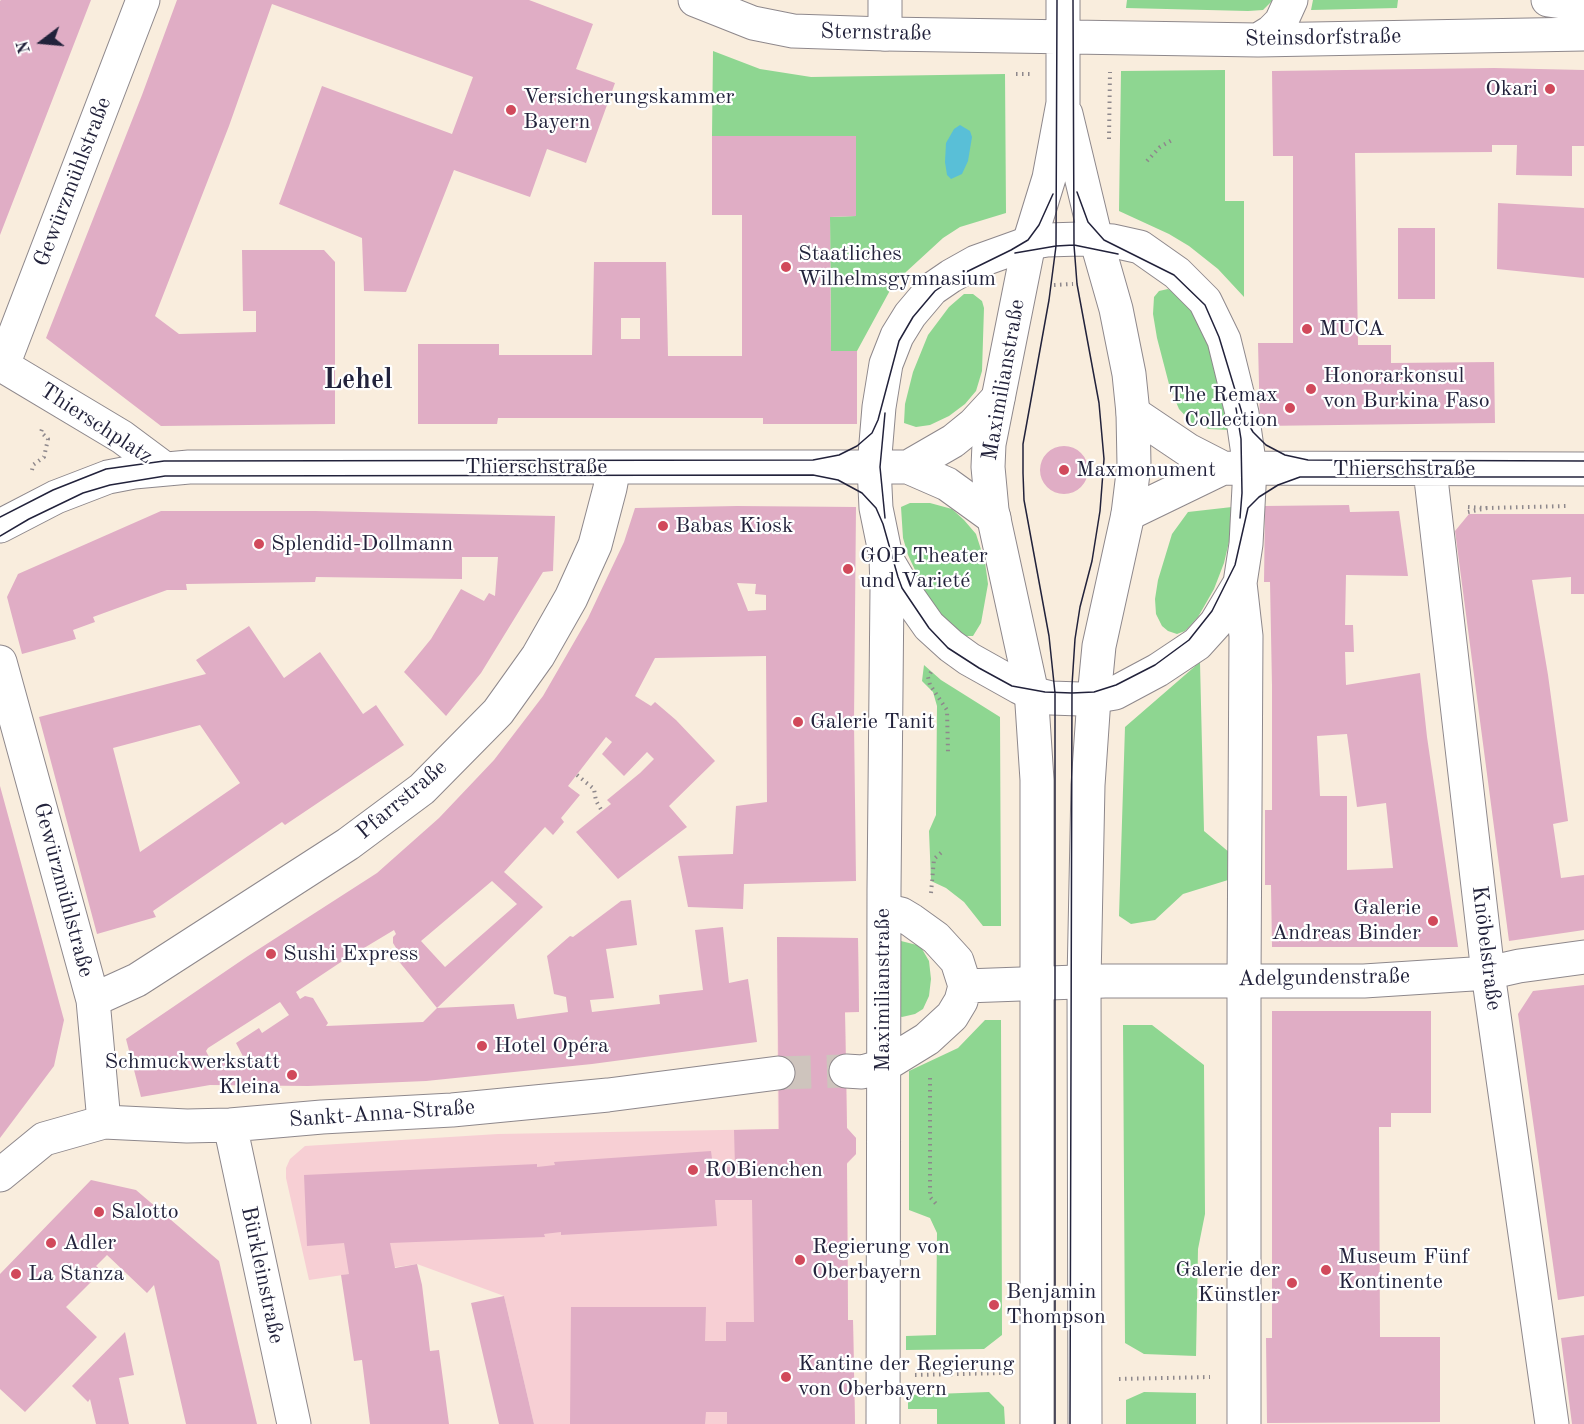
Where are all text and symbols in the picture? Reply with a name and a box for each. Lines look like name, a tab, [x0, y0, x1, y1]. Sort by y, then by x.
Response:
north arrow	[12, 12, 72, 72]
street label: Sternstraße	[820, 19, 932, 47]
street label: Steinsdorfstraße	[1245, 23, 1401, 53]
text: N	[15, 39, 34, 55]
place label: Okari	[1485, 76, 1538, 102]
marker: Okari	[1543, 82, 1557, 96]
place label: Versicherungskammer Bayern	[523, 84, 735, 136]
street label: Gewürzmühlstraße	[29, 94, 117, 270]
marker: Versicherungskammer Bayern	[504, 103, 518, 117]
place label: Staatliches Wilhelmsgymnasium	[798, 241, 996, 292]
marker: Staatliches Wilhelmsgymnasium	[779, 260, 793, 274]
street label: Maximilianstraße	[977, 297, 1031, 463]
place label: MUCA	[1319, 316, 1384, 342]
marker: MUCA	[1300, 322, 1314, 336]
place label: Honorarkonsul von Burkina Faso	[1323, 363, 1490, 414]
district label: Lehel	[323, 364, 393, 398]
street label: Thierschplatz	[35, 378, 157, 470]
place label: The Remax Collection	[1168, 382, 1278, 434]
marker: Honorarkonsul von Burkina Faso	[1304, 382, 1318, 396]
marker: The Remax Collection	[1283, 401, 1297, 415]
street label: Thierschstraße	[465, 454, 607, 480]
street label: Thierschstraße	[1333, 456, 1475, 482]
place label: Maxmonument	[1076, 457, 1216, 483]
marker: Maxmonument	[1057, 463, 1071, 477]
place label: Babas Kiosk	[675, 513, 793, 539]
marker: Babas Kiosk	[656, 519, 670, 533]
place label: Splendid-Dollmann	[271, 531, 453, 557]
marker: Splendid-Dollmann	[252, 537, 266, 551]
place label: GOP Theater und Varieté	[860, 543, 988, 594]
marker: GOP Theater und Varieté	[841, 562, 855, 576]
place label: Galerie Tanit	[810, 709, 935, 735]
marker: Galerie Tanit	[791, 715, 805, 729]
street label: Pfarrstraße	[351, 755, 453, 845]
street label: Gewürzmühlstraße	[27, 800, 99, 980]
street label: Knöbelstraße	[1465, 884, 1507, 1012]
place label: Galerie Andreas Binder	[1271, 895, 1421, 946]
street label: Maximilianstraße	[870, 908, 896, 1072]
marker: Galerie Andreas Binder	[1426, 914, 1440, 928]
place label: Sushi Express	[283, 941, 418, 967]
marker: Sushi Express	[264, 947, 278, 961]
street label: Adelgundenstraße	[1238, 963, 1410, 993]
place label: Hotel Opéra	[494, 1033, 609, 1059]
marker: Hotel Opéra	[475, 1039, 489, 1053]
place label: Schmuckwerkstatt Kleina	[104, 1049, 280, 1100]
marker: Schmuckwerkstatt Kleina	[285, 1068, 299, 1082]
street label: Sankt-Anna-Straße	[288, 1094, 476, 1134]
place label: ROBienchen	[705, 1157, 823, 1183]
marker: ROBienchen	[686, 1163, 700, 1177]
place label: Salotto	[111, 1199, 179, 1225]
street label: Bürkleinstraße	[235, 1204, 289, 1346]
marker: Salotto	[92, 1205, 106, 1219]
place label: Adler	[63, 1230, 116, 1256]
place label: Regierung von Oberbayern	[812, 1234, 950, 1286]
marker: Adler	[44, 1236, 58, 1250]
place label: Museum Fünf Kontinente	[1338, 1244, 1469, 1296]
marker: Regierung von Oberbayern	[793, 1253, 807, 1267]
place label: Galerie der Künstler	[1175, 1257, 1280, 1308]
place label: La Stanza	[28, 1261, 124, 1287]
marker: Museum Fünf Kontinente	[1319, 1263, 1333, 1277]
marker: La Stanza	[9, 1267, 23, 1281]
marker: Galerie der Künstler	[1285, 1276, 1299, 1290]
place label: Benjamin Thompson	[1006, 1279, 1106, 1330]
marker: Benjamin Thompson	[987, 1298, 1001, 1312]
place label: Kantine der Regierung von Oberbayern	[798, 1351, 1014, 1402]
marker: Kantine der Regierung von Oberbayern	[779, 1370, 793, 1384]

